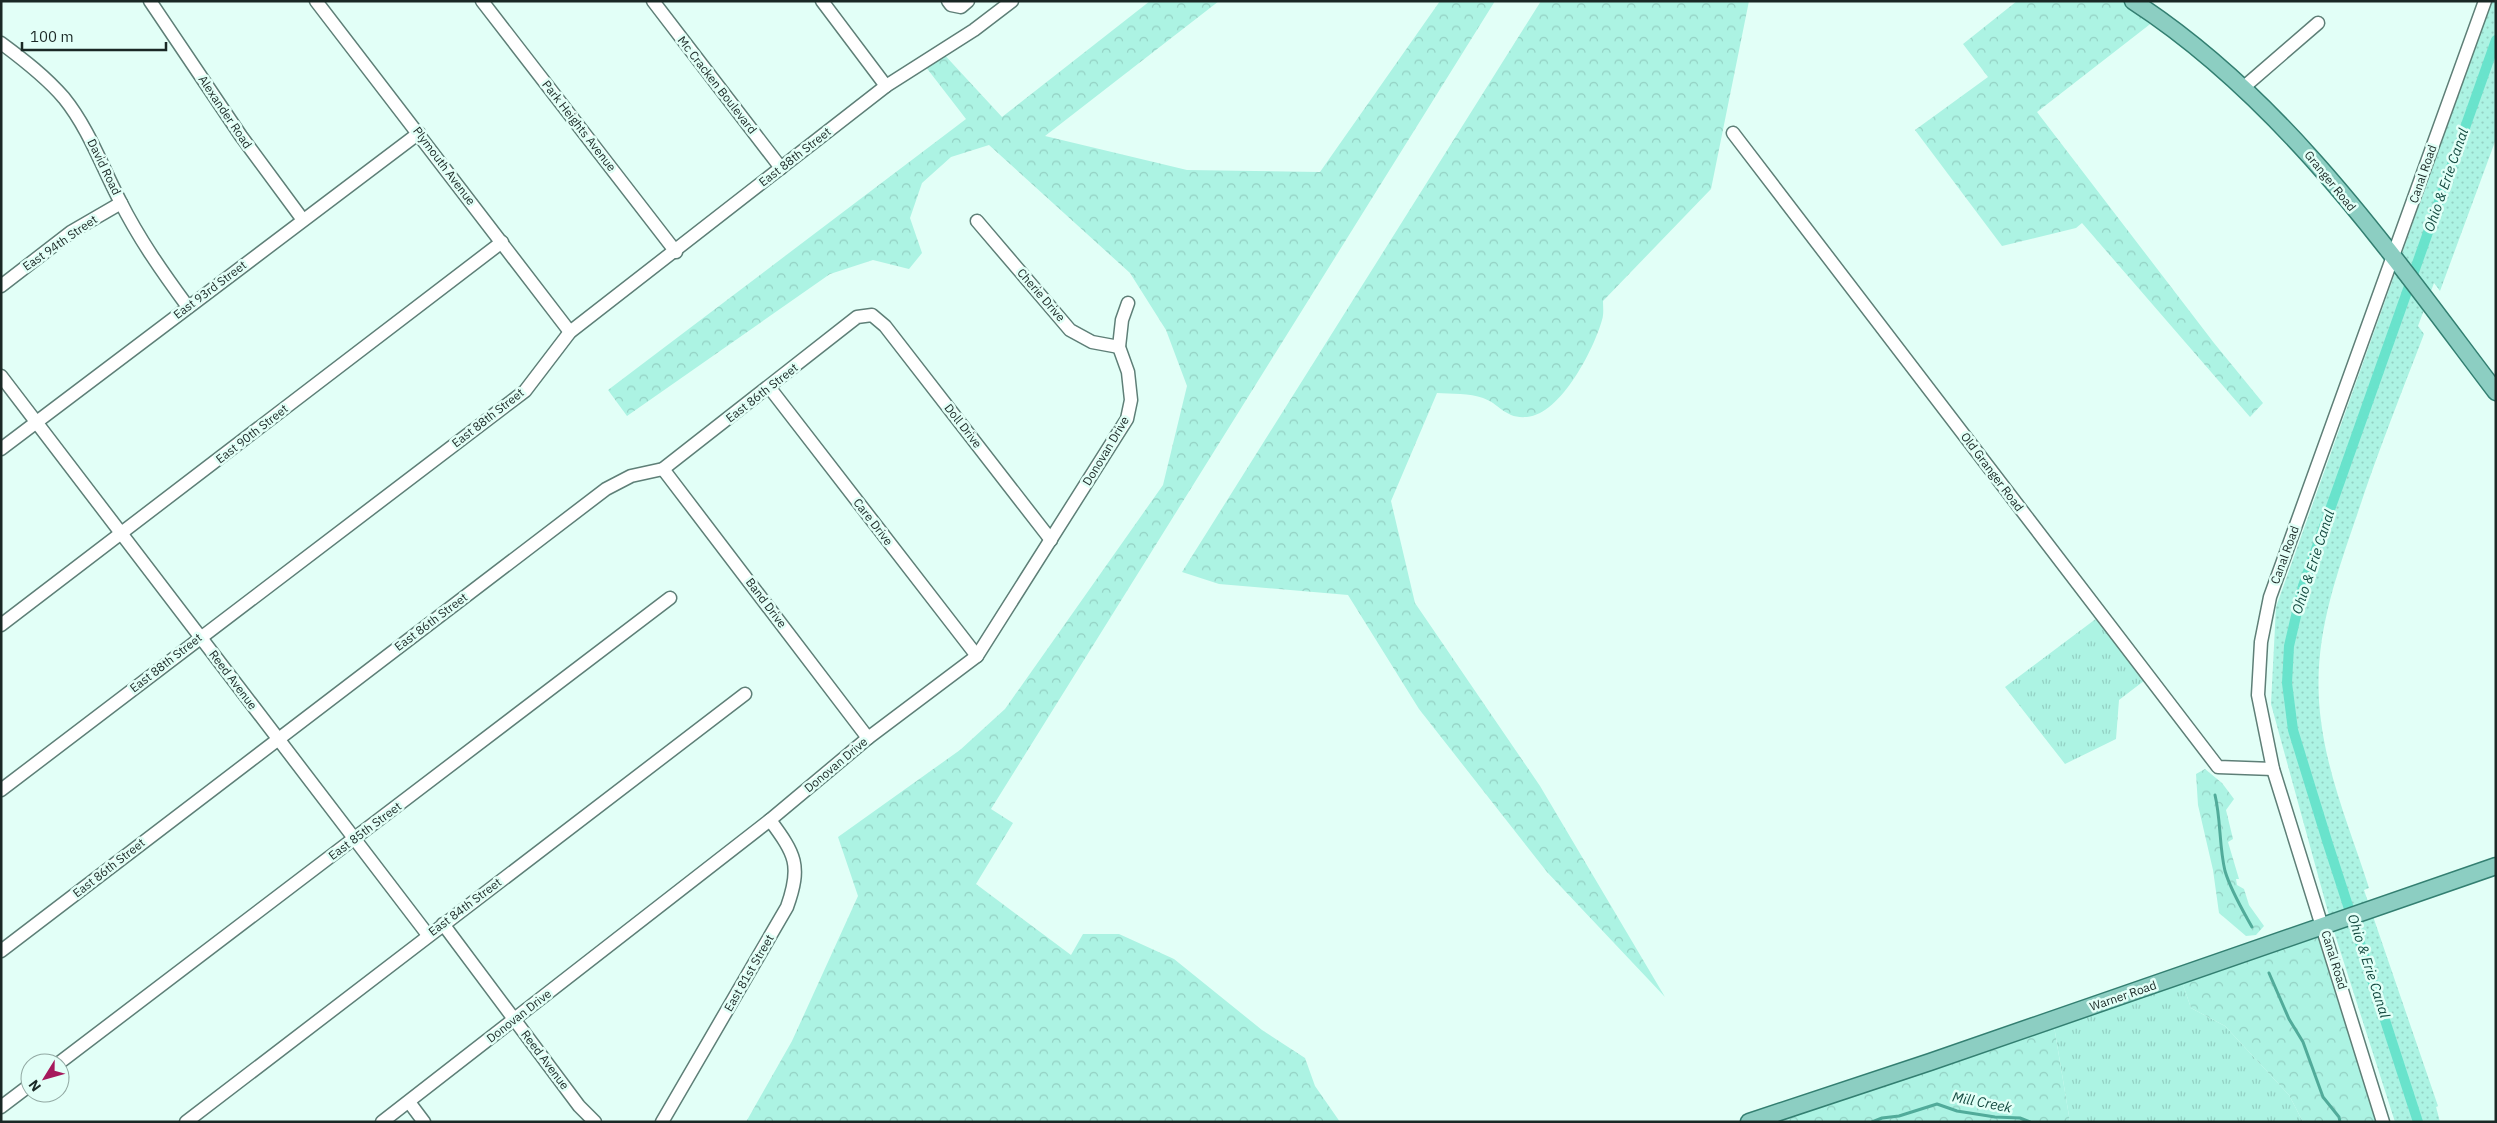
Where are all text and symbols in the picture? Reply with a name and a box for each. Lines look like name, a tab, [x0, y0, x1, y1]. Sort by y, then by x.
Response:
scale bar	[22, 20, 166, 52]
text: 100 m	[30, 27, 74, 46]
street label: Mc Cracken Boulevard	[675, 33, 760, 137]
street label: Alexander Road	[195, 72, 255, 151]
street label: Park Heights Avenue	[539, 77, 620, 174]
street label: Plymouth Avenue	[410, 124, 479, 208]
street label: East 88th Street	[756, 124, 834, 189]
water label: Ohio & Erie Canal	[2420, 126, 2472, 234]
street label: David Road	[84, 136, 124, 197]
street label: Canal Road	[2406, 143, 2440, 205]
street label: Granger Road	[2301, 147, 2359, 214]
street label: East 94th Street	[20, 211, 100, 274]
street label: East 93rd Street	[170, 257, 249, 322]
street label: Cherie Drive	[1014, 265, 1069, 325]
street label: East 86th Street	[723, 360, 801, 425]
street label: East 88th Street	[449, 385, 527, 450]
street label: East 90th Street	[213, 401, 291, 466]
street label: Doll Drive	[941, 401, 986, 451]
street label: Donovan Drive	[1079, 413, 1132, 488]
street label: Old Granger Road	[1958, 429, 2027, 514]
street label: Care Drive	[850, 495, 897, 548]
water label: Ohio & Erie Canal	[2288, 507, 2338, 616]
street label: Canal Road	[2267, 524, 2302, 586]
street label: Band Drive	[743, 575, 790, 631]
street label: East 86th Street	[391, 589, 470, 654]
street label: East 88th Street	[127, 630, 205, 695]
street label: Reed Avenue	[206, 647, 261, 713]
street label: Donovan Drive	[801, 734, 871, 795]
street label: East 85th Street	[325, 798, 404, 863]
street label: East 86th Street	[70, 835, 148, 900]
street label: East 84th Street	[425, 874, 504, 939]
water label: Ohio & Erie Canal	[2344, 912, 2394, 1021]
street label: Canal Road	[2318, 929, 2351, 991]
street label: East 81st Street	[720, 932, 777, 1014]
street label: Warner Road	[2087, 977, 2158, 1014]
street label: Donovan Drive	[483, 985, 554, 1046]
street label: Reed Avenue	[518, 1027, 573, 1093]
north arrow	[20, 1053, 70, 1103]
text: N	[24, 1076, 45, 1095]
water label: Mill Creek	[1951, 1087, 2014, 1117]

